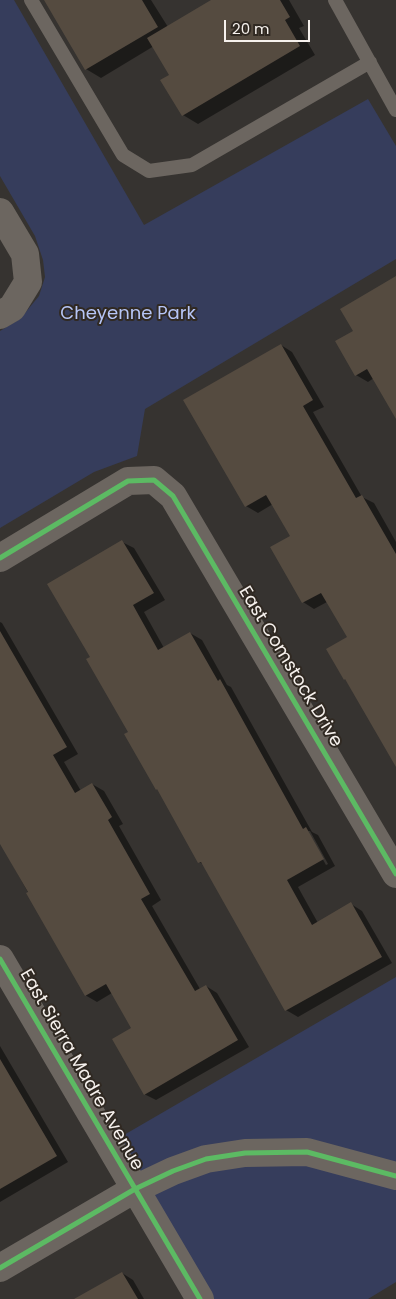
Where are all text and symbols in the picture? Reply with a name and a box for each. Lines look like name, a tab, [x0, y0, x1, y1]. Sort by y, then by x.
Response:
scale bar	[226, 10, 312, 42]
text: 20 m	[232, 18, 270, 39]
park label: Cheyenne Park	[60, 303, 196, 325]
street label: East Comstock Drive	[233, 583, 347, 751]
street label: East Sierra Madre Avenue	[14, 966, 148, 1174]

